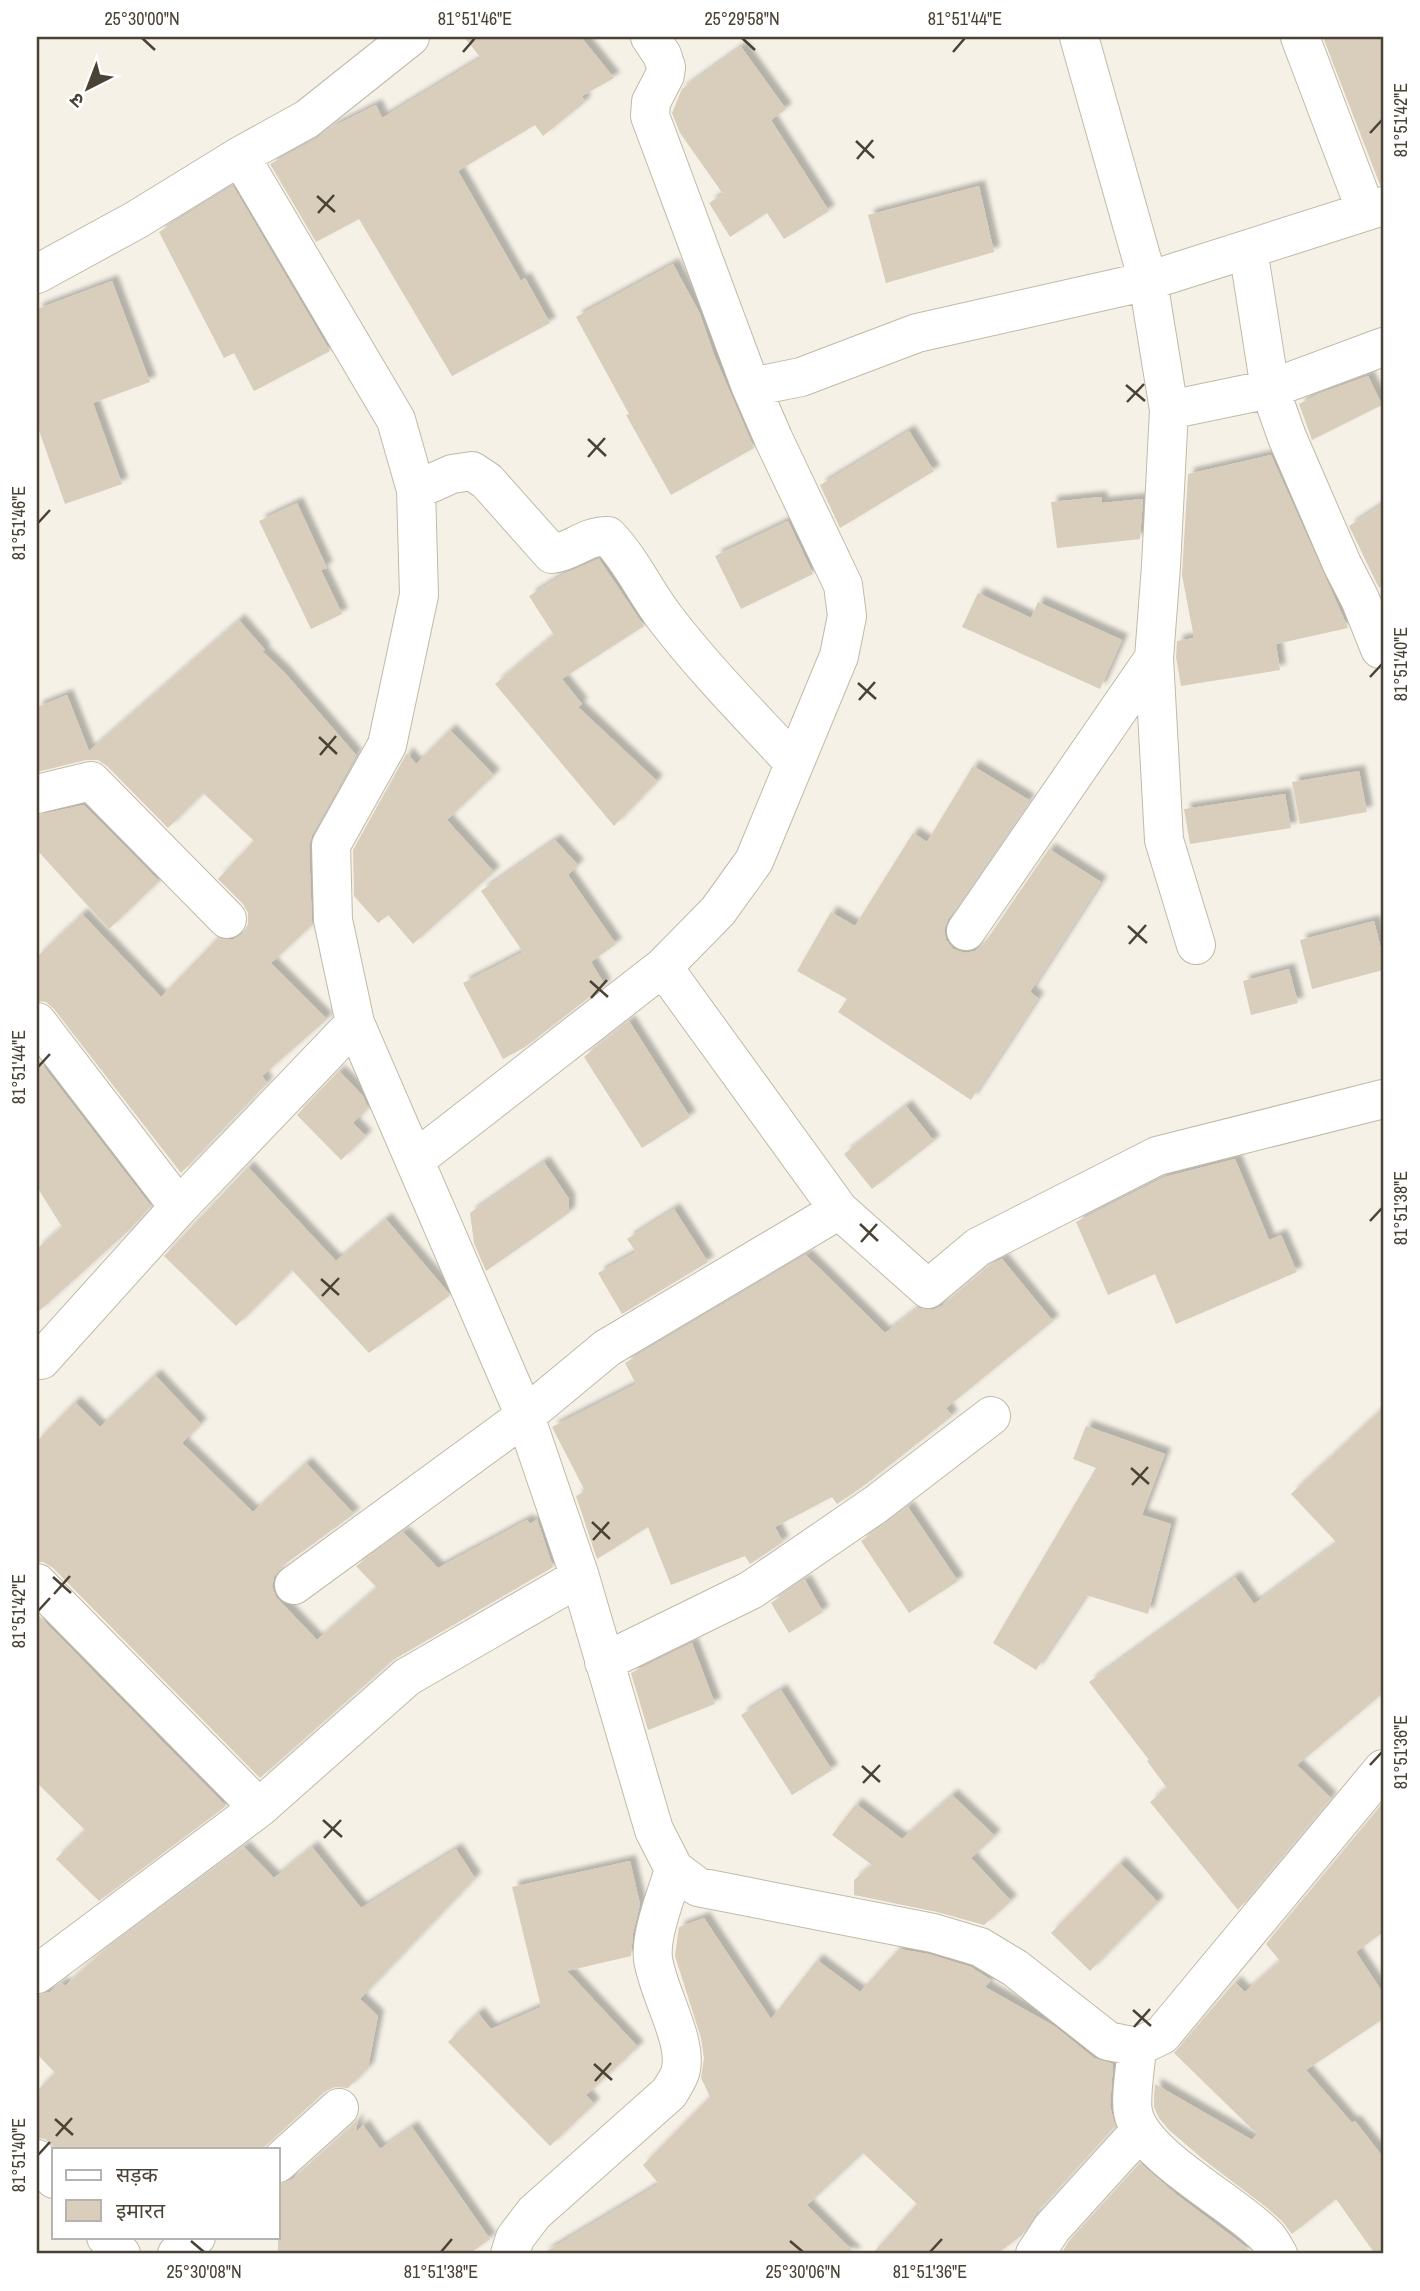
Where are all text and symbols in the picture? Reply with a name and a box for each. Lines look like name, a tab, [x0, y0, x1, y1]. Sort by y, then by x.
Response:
text: 25°30'00"N	[104, 6, 180, 31]
text: 81°51'46"E	[438, 6, 512, 31]
text: 25°29'58"N	[704, 6, 780, 31]
text: 81°51'44"E	[928, 6, 1002, 31]
north arrow	[52, 52, 122, 122]
text: 81°51'42"E	[1388, 83, 1413, 157]
text: उ	[63, 87, 89, 114]
text: 81°51'46"E	[6, 486, 31, 560]
text: 81°51'40"E	[1388, 627, 1413, 701]
text: 81°51'44"E	[6, 1030, 31, 1104]
text: 81°51'38"E	[1388, 1171, 1413, 1245]
text: 81°51'42"E	[6, 1574, 31, 1648]
text: 81°51'36"E	[1388, 1715, 1413, 1789]
text: 81°51'40"E	[6, 2118, 31, 2192]
legend	[52, 2148, 280, 2238]
text: सड़क	[116, 2160, 158, 2189]
text: इमारत	[116, 2196, 166, 2225]
text: 25°30'08"N	[166, 2259, 242, 2284]
text: 81°51'38"E	[404, 2259, 478, 2284]
text: 25°30'06"N	[765, 2259, 841, 2284]
text: 81°51'36"E	[893, 2259, 967, 2284]

